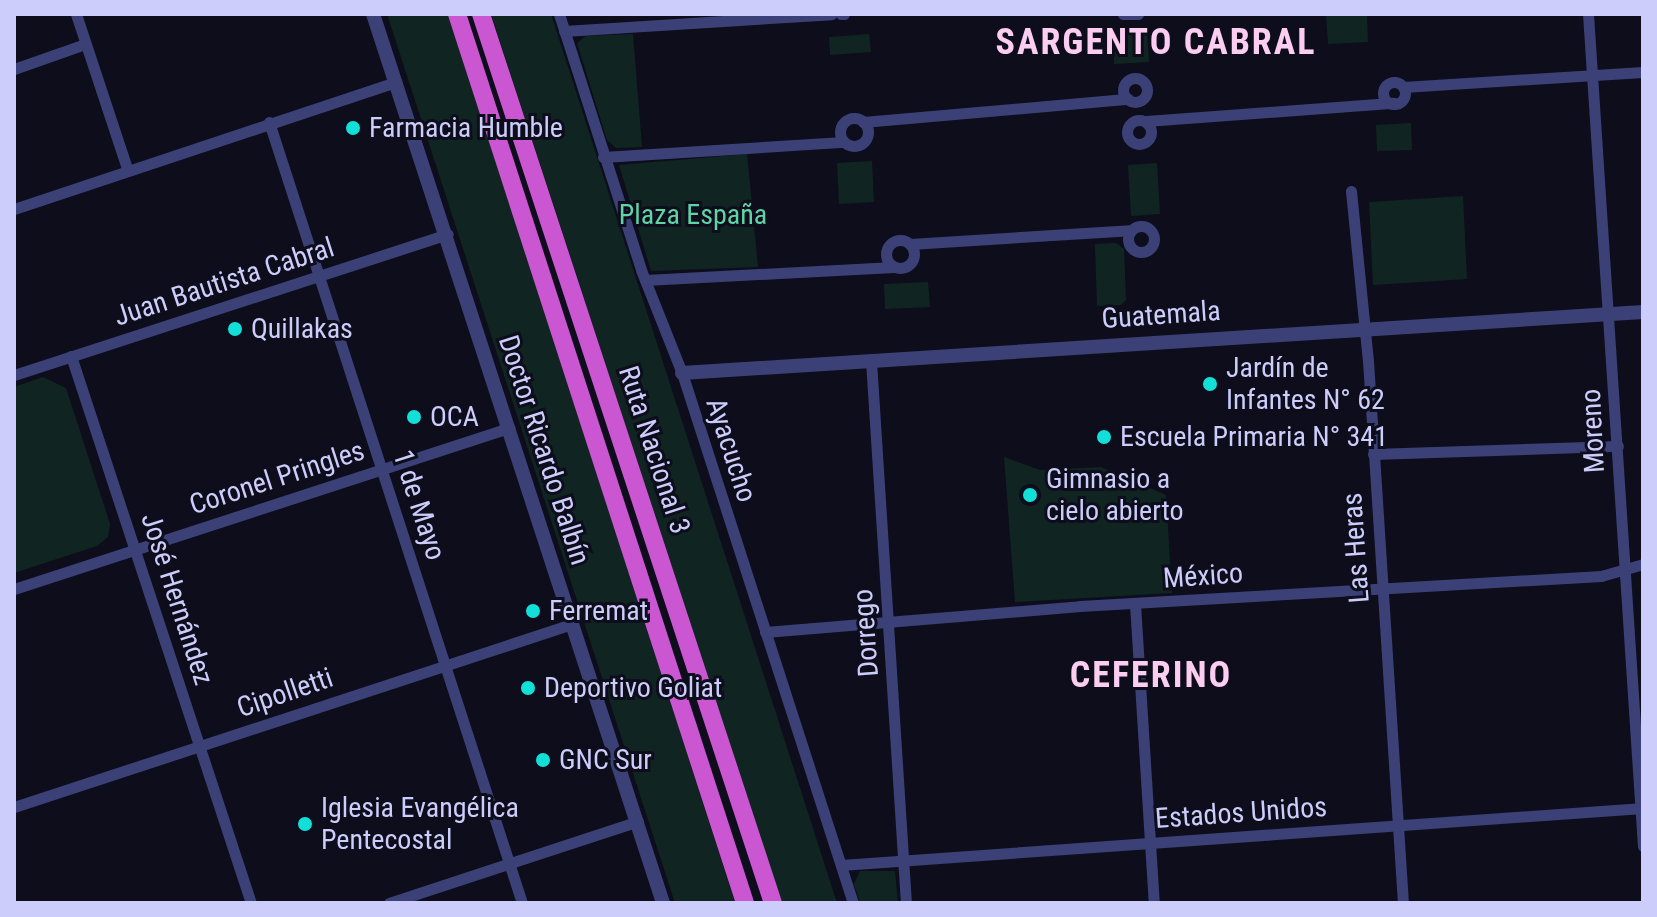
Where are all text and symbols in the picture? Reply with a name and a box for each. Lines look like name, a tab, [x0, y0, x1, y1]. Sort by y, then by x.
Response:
district label: SARGENTO CABRAL	[995, 21, 1317, 65]
place label: Farmacia Humble	[369, 111, 563, 145]
marker: Farmacia Humble	[344, 119, 362, 137]
park label: Plaza España	[619, 198, 767, 232]
street label: Juan Bautista Cabral	[110, 231, 338, 333]
street label: Guatemala	[1100, 294, 1222, 336]
place label: Quillakas	[251, 312, 353, 346]
marker: Quillakas	[226, 320, 244, 338]
street label: Doctor Ricardo Balbín	[491, 331, 597, 569]
place label: Jardín de Infantes N° 62	[1226, 351, 1385, 417]
street label: Ruta Nacional 3	[611, 362, 697, 538]
marker: Jardín de Infantes N° 62	[1201, 375, 1219, 393]
street label: Moreno	[1574, 388, 1612, 474]
street label: Ayacucho	[698, 394, 764, 506]
place label: OCA	[430, 400, 479, 434]
marker: OCA	[405, 408, 423, 426]
place label: Escuela Primaria N° 341	[1120, 420, 1388, 454]
marker: Escuela Primaria N° 341	[1095, 428, 1113, 446]
street label: Coronel Pringles	[185, 434, 369, 522]
street label: 1 de Mayo	[385, 446, 453, 564]
place label: Gimnasio a cielo abierto	[1046, 462, 1183, 528]
marker: Gimnasio a cielo abierto	[1021, 486, 1039, 504]
street label: Las Heras	[1335, 492, 1377, 604]
street label: José Hernández	[133, 509, 221, 689]
street label: México	[1162, 556, 1244, 596]
street label: Dorrego	[846, 588, 886, 678]
place label: Ferremat	[549, 594, 648, 628]
marker: Ferremat	[524, 602, 542, 620]
district label: CEFERINO	[1070, 654, 1232, 698]
street label: Cipolletti	[233, 661, 337, 725]
place label: Deportivo Goliat	[544, 671, 722, 705]
marker: Deportivo Goliat	[519, 679, 537, 697]
place label: GNC Sur	[559, 743, 652, 777]
marker: GNC Sur	[534, 751, 552, 769]
street label: Estados Unidos	[1154, 790, 1328, 836]
place label: Iglesia Evangélica Pentecostal	[321, 791, 519, 857]
marker: Iglesia Evangélica Pentecostal	[296, 815, 314, 833]

